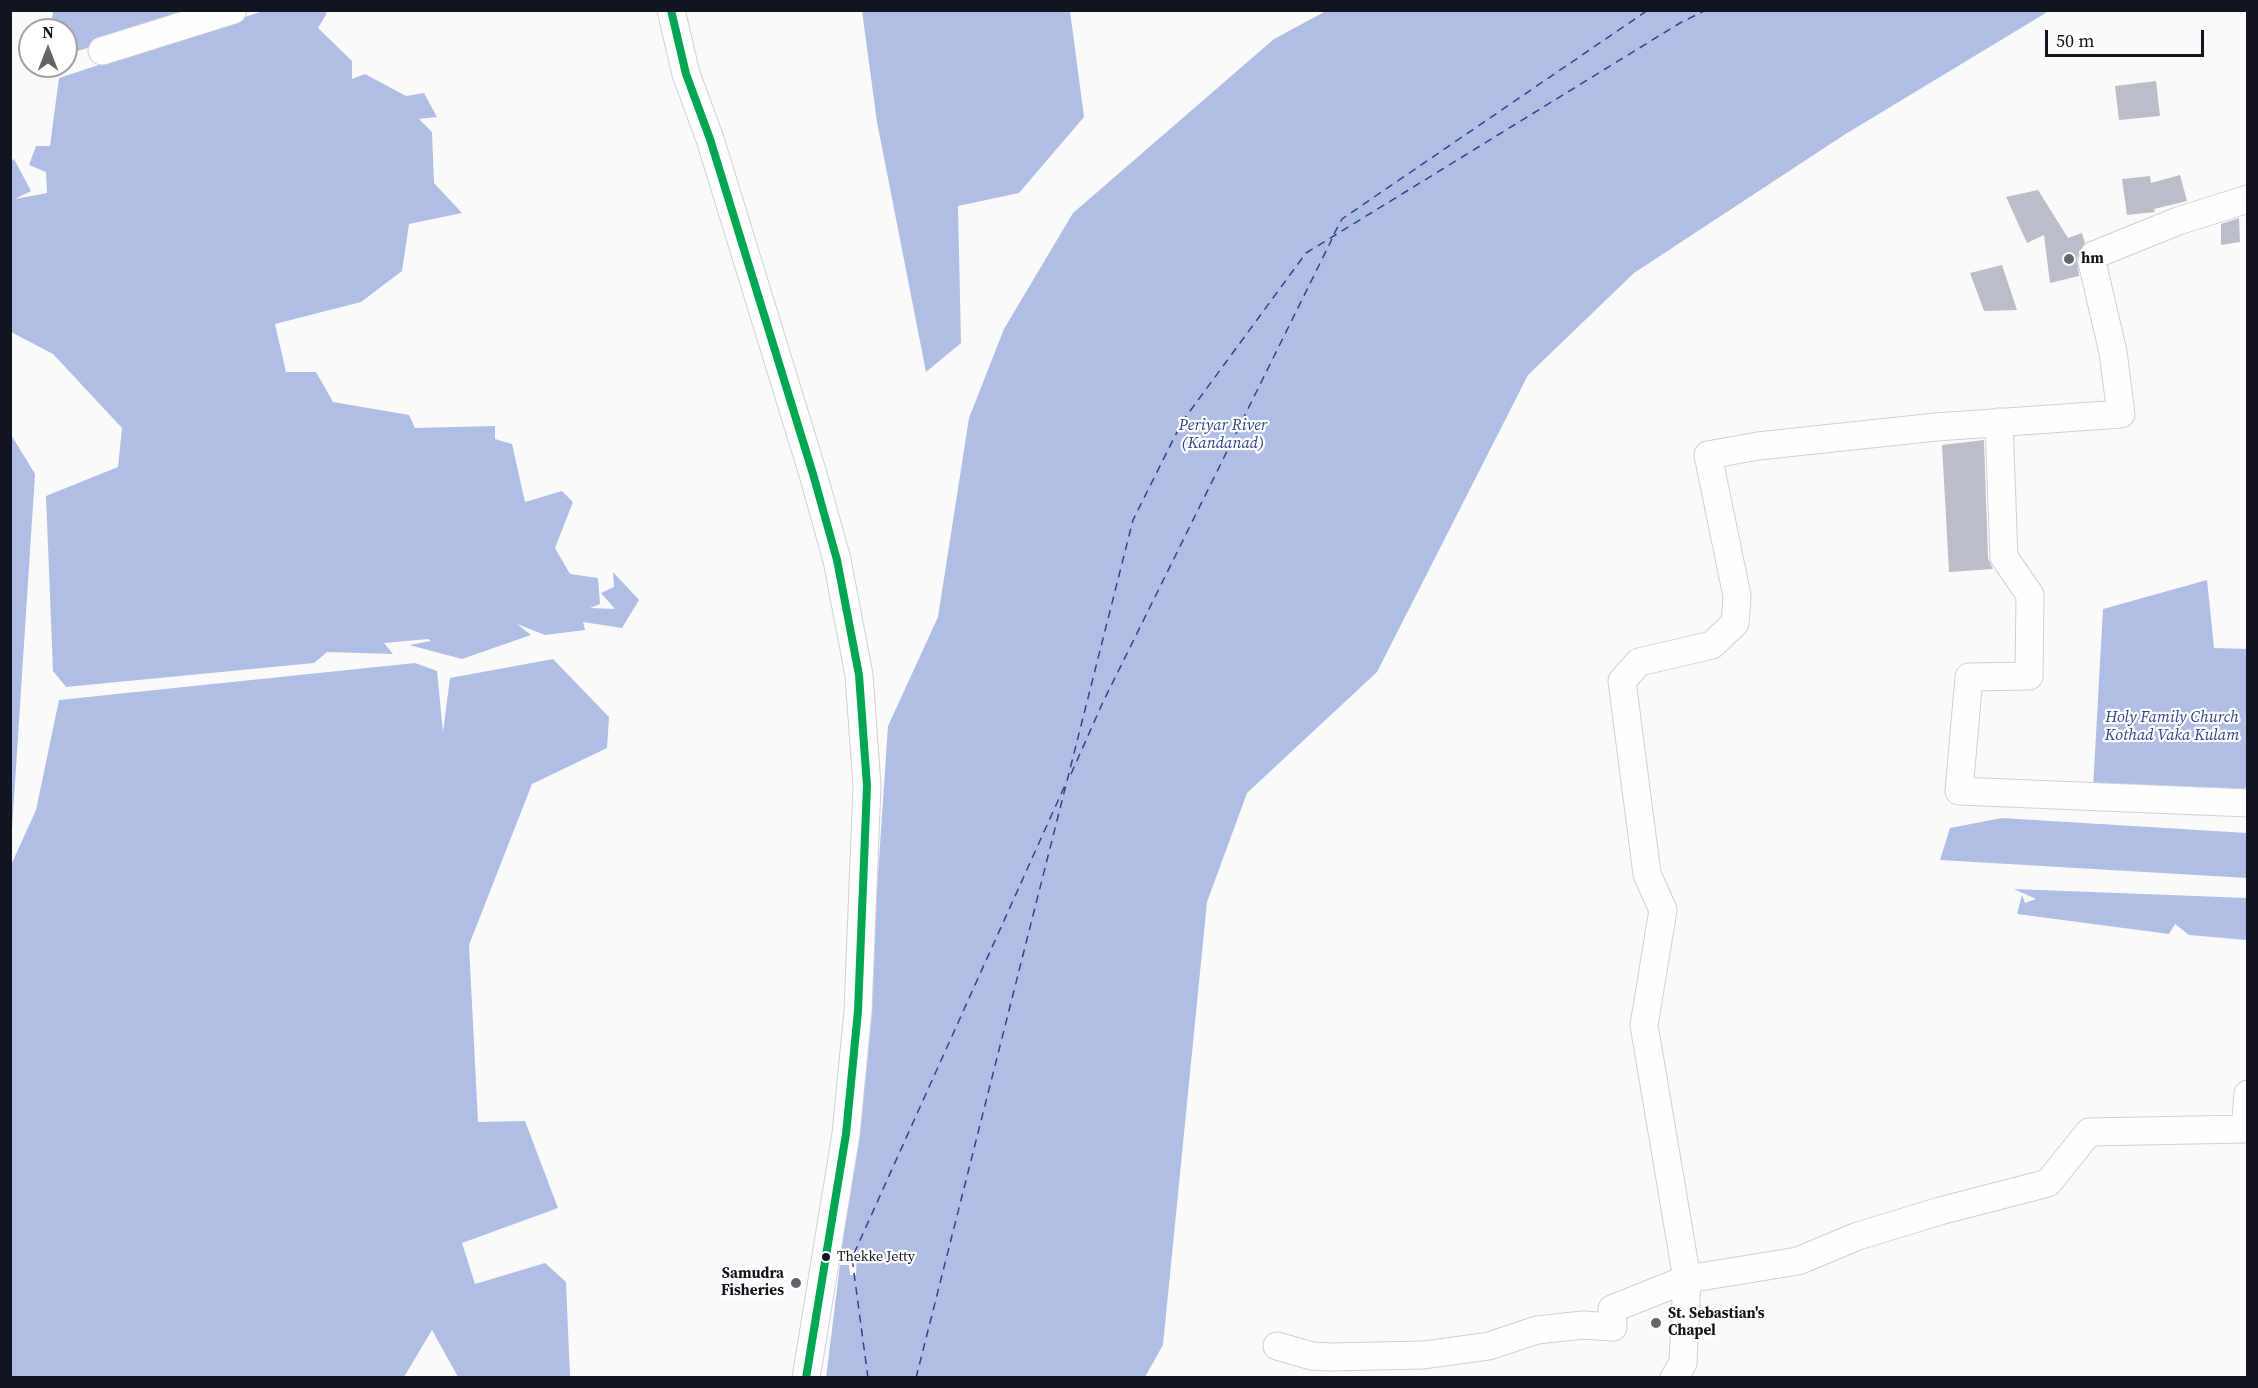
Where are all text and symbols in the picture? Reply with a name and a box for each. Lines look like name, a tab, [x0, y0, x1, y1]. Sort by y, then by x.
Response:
north arrow	[18, 18, 78, 78]
scale bar	[2048, 18, 2207, 56]
text: N	[42, 21, 54, 43]
text: 50 m	[2056, 28, 2094, 53]
place label: hm	[2081, 250, 2104, 268]
marker: hm	[2062, 252, 2076, 266]
water label: Periyar River (Kandanad)	[1179, 416, 1267, 454]
water label: Holy Family Church Kothad Vaka Kulam	[2105, 708, 2239, 746]
place label: Thekke Jetty	[837, 1249, 915, 1265]
marker: Thekke Jetty	[820, 1251, 832, 1263]
place label: Samudra Fisheries	[721, 1265, 784, 1300]
marker: Samudra Fisheries	[789, 1276, 803, 1290]
place label: St. Sebastian's Chapel	[1668, 1305, 1765, 1340]
marker: St. Sebastian's Chapel	[1649, 1316, 1663, 1330]

